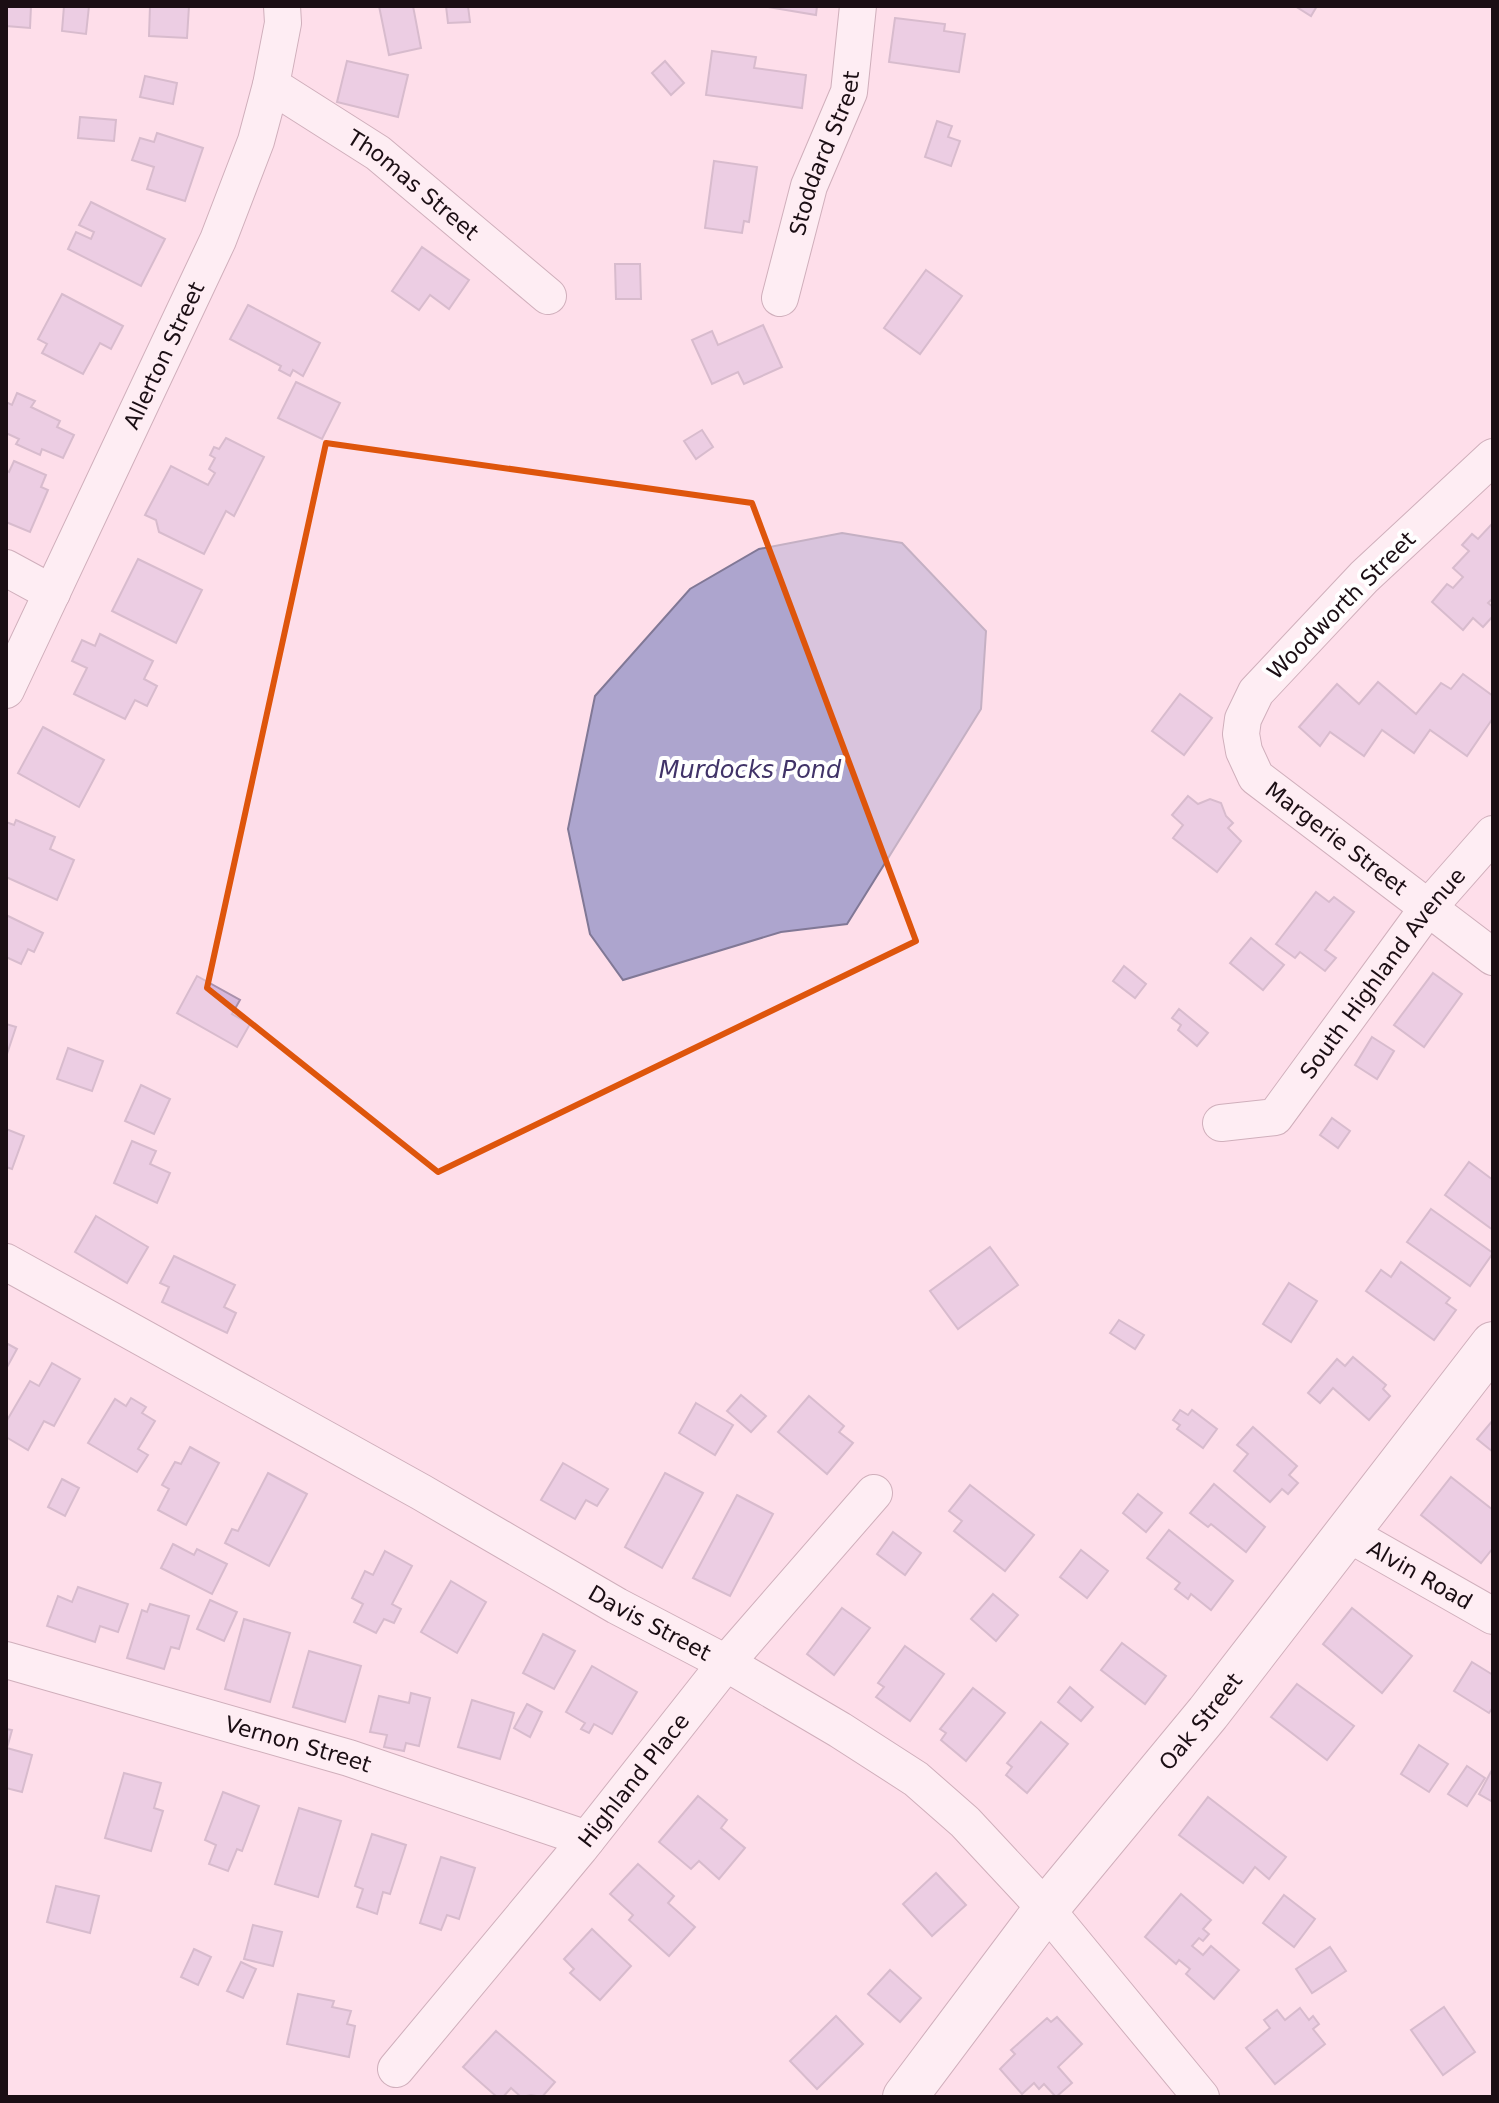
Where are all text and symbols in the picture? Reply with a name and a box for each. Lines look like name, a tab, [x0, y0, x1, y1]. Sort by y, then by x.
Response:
street label: Stoddard Street	[785, 69, 864, 238]
street label: Thomas Street	[342, 124, 484, 245]
street label: Allerton Street	[119, 278, 210, 433]
street label: Woodworth Street	[1262, 526, 1421, 684]
water label: Murdocks Pond	[659, 756, 842, 784]
street label: Margerie Street	[1260, 777, 1412, 900]
street label: South Highland Avenue	[1295, 863, 1470, 1084]
street label: Alvin Road	[1363, 1535, 1477, 1615]
street label: Davis Street	[584, 1580, 715, 1666]
street label: Oak Street	[1154, 1668, 1248, 1775]
street label: Highland Place	[573, 1708, 694, 1852]
street label: Vernon Street	[222, 1711, 375, 1778]

